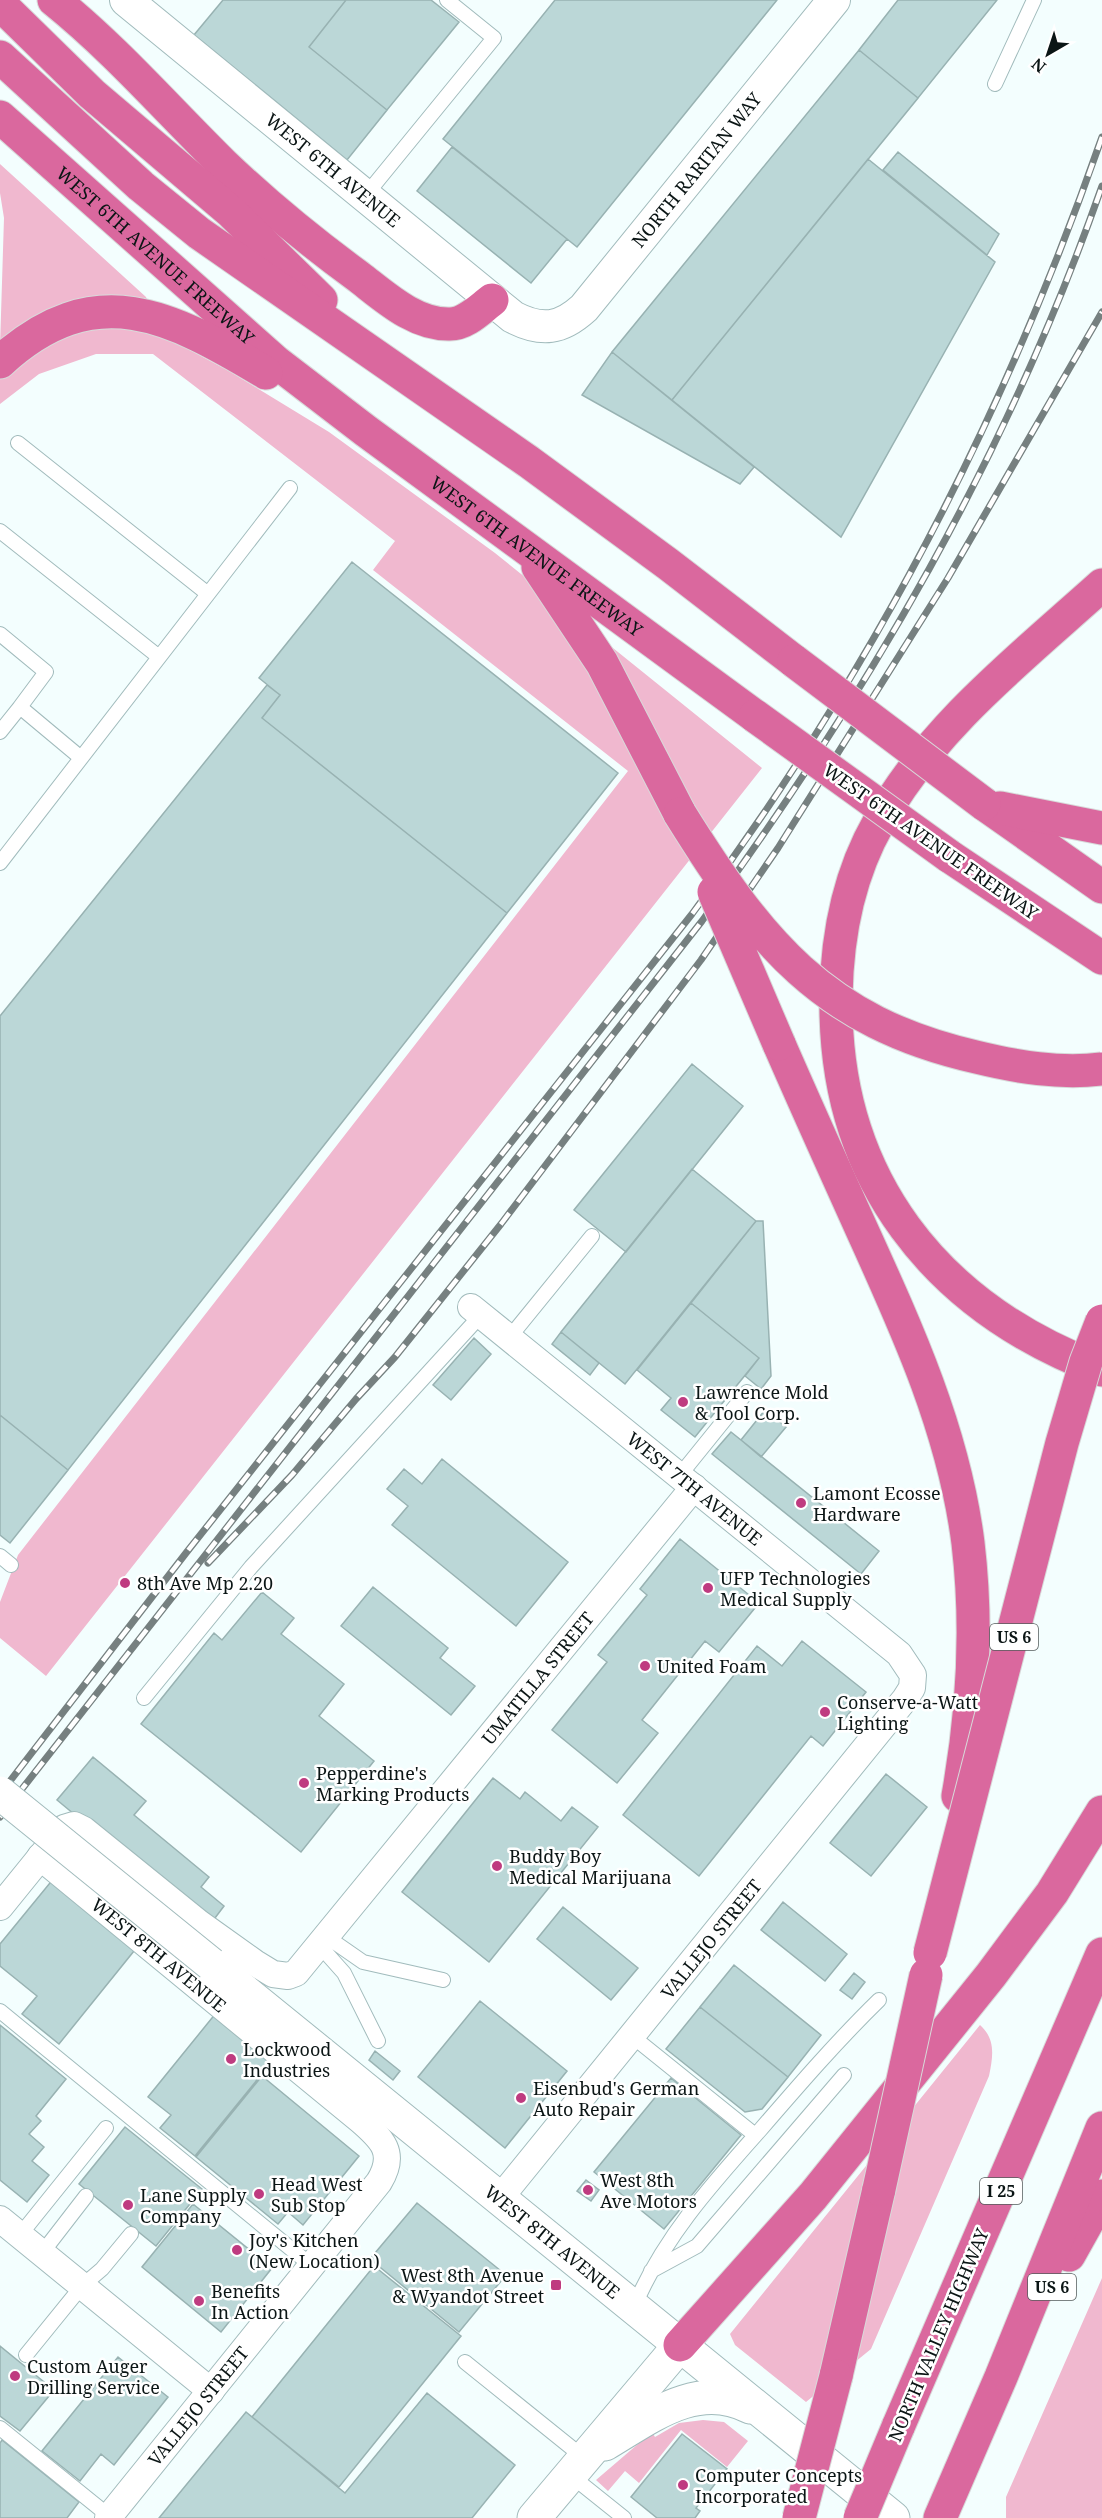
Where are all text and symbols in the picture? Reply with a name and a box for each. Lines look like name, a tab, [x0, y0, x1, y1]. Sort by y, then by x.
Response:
north arrow	[1018, 24, 1078, 84]
text: N	[1026, 53, 1050, 78]
street label: NORTH RARITAN WAY	[626, 87, 767, 252]
street label: WEST 6TH AVENUE	[261, 107, 406, 232]
street label: WEST 6TH AVENUE FREEWAY	[51, 161, 260, 350]
street label: WEST 6TH AVENUE FREEWAY	[426, 470, 648, 642]
street label: WEST 6TH AVENUE FREEWAY	[819, 757, 1044, 925]
place label: Lawrence Mold & Tool Corp.	[695, 1380, 829, 1425]
marker: Lawrence Mold & Tool Corp.	[676, 1395, 690, 1409]
street label: WEST 7TH AVENUE	[622, 1426, 767, 1551]
place label: Lamont Ecosse Hardware	[813, 1481, 941, 1526]
marker: Lamont Ecosse Hardware	[794, 1496, 808, 1510]
place label: UFP Technologies Medical Supply	[720, 1566, 870, 1611]
place label: 8th Ave Mp 2.20	[137, 1571, 273, 1595]
marker: 8th Ave Mp 2.20	[118, 1576, 132, 1590]
marker: UFP Technologies Medical Supply	[701, 1581, 715, 1595]
street label: UMATILLA STREET	[476, 1607, 599, 1749]
road number: US 6	[990, 1624, 1038, 1650]
place label: United Foam	[657, 1654, 766, 1678]
marker: United Foam	[638, 1659, 652, 1673]
place label: Conserve-a-Watt Lighting	[837, 1690, 978, 1735]
marker: Conserve-a-Watt Lighting	[818, 1705, 832, 1719]
place label: Pepperdine's Marking Products	[316, 1761, 469, 1806]
marker: Pepperdine's Marking Products	[297, 1776, 311, 1790]
place label: Buddy Boy Medical Marijuana	[509, 1844, 672, 1889]
marker: Buddy Boy Medical Marijuana	[490, 1859, 504, 1873]
street label: VALLEJO STREET	[655, 1874, 767, 2004]
street label: WEST 8TH AVENUE	[87, 1892, 231, 2017]
place label: Lockwood Industries	[243, 2037, 331, 2082]
marker: Lockwood Industries	[224, 2052, 238, 2066]
place label: Eisenbud's German Auto Repair	[533, 2076, 700, 2121]
marker: Eisenbud's German Auto Repair	[514, 2091, 528, 2105]
place label: West 8th Ave Motors	[600, 2168, 697, 2213]
place label: Head West Sub Stop	[271, 2172, 363, 2217]
road number: I 25	[980, 2178, 1022, 2204]
street label: WEST 8TH AVENUE	[480, 2179, 625, 2304]
place label: Lane Supply Company	[140, 2183, 247, 2228]
marker: West 8th Ave Motors	[581, 2183, 595, 2197]
marker: Head West Sub Stop	[252, 2187, 266, 2201]
marker: Lane Supply Company	[121, 2198, 135, 2212]
street label: NORTH VALLEY HIGHWAY	[882, 2224, 994, 2445]
place label: Joy's Kitchen (New Location)	[248, 2228, 380, 2273]
marker: Joy's Kitchen (New Location)	[230, 2243, 244, 2257]
place label: West 8th Avenue & Wyandot Street	[393, 2263, 544, 2308]
road number: US 6	[1028, 2274, 1076, 2300]
marker: West 8th Avenue & Wyandot Street	[549, 2278, 563, 2292]
place label: Benefits In Action	[211, 2279, 290, 2324]
marker: Benefits In Action	[192, 2294, 206, 2308]
street label: VALLEJO STREET	[142, 2341, 254, 2471]
place label: Custom Auger Drilling Service	[27, 2354, 160, 2399]
marker: Custom Auger Drilling Service	[8, 2369, 22, 2383]
place label: Computer Concepts Incorporated	[695, 2463, 862, 2508]
marker: Computer Concepts Incorporated	[676, 2478, 690, 2492]

